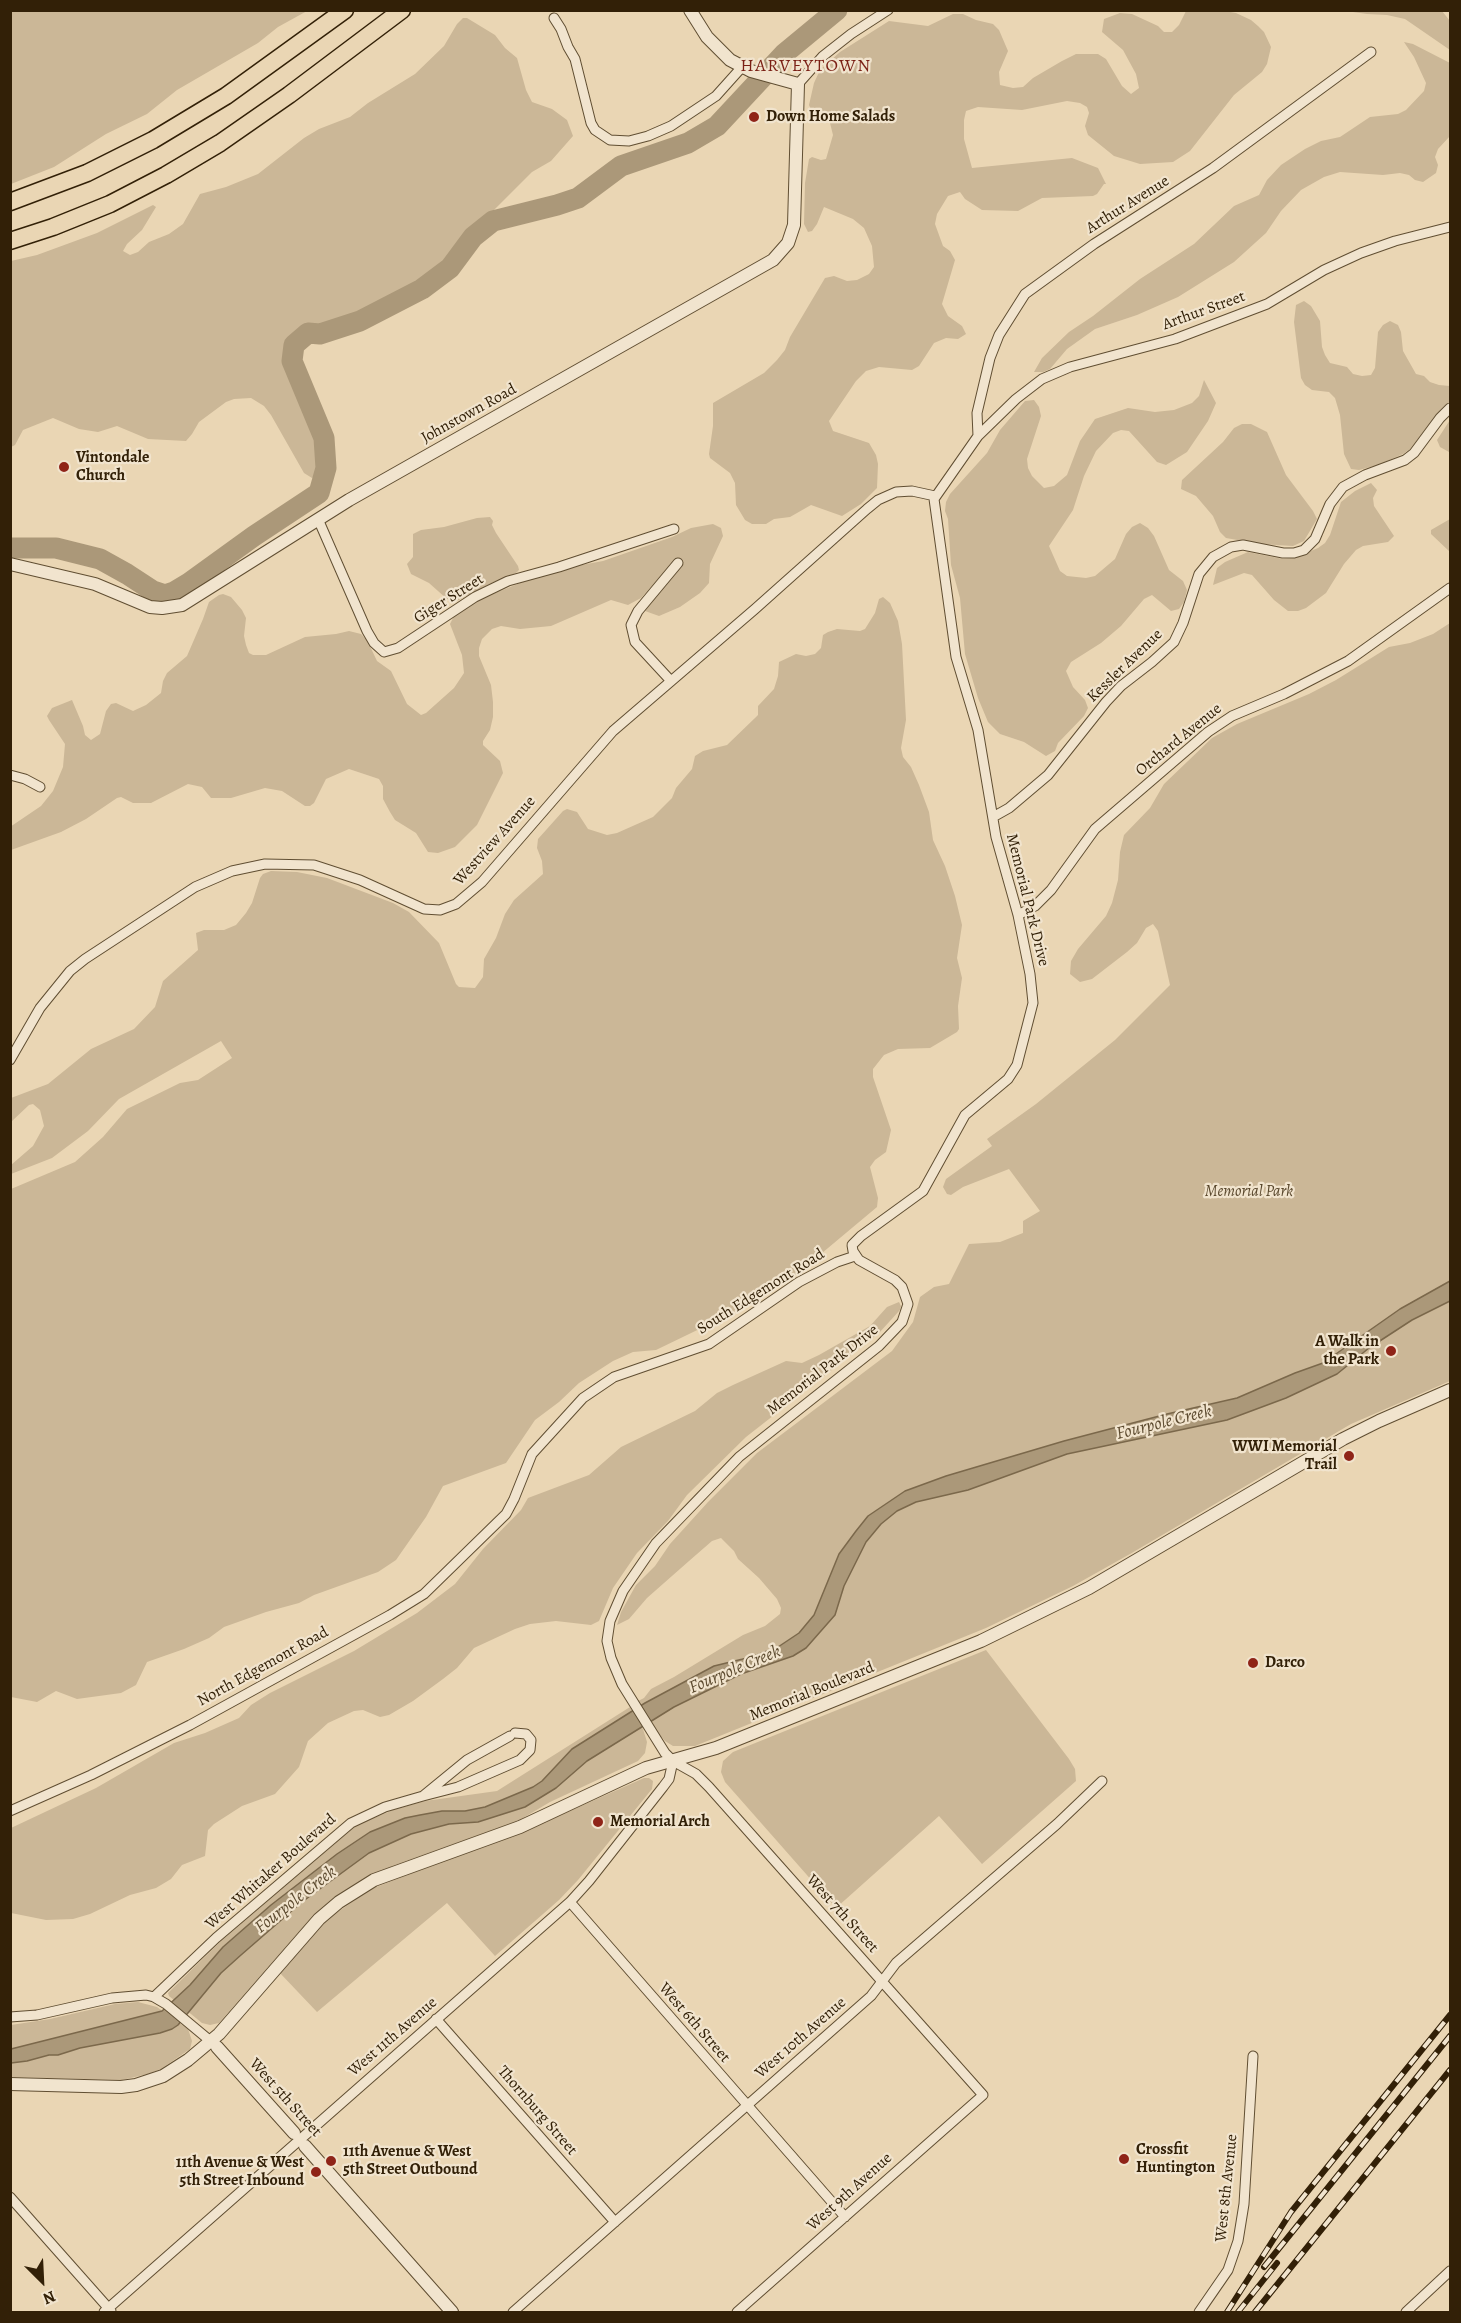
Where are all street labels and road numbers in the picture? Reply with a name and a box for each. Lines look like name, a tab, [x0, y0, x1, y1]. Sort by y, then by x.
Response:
street label: Arthur Avenue	[1083, 172, 1173, 238]
street label: Arthur Street	[1160, 287, 1248, 335]
street label: Johnstown Road	[418, 380, 520, 448]
street label: Giger Street	[411, 570, 487, 628]
street label: Kessler Avenue	[1083, 625, 1167, 707]
street label: Orchard Avenue	[1132, 699, 1226, 781]
street label: Westview Avenue	[450, 792, 540, 890]
street label: Memorial Park Drive	[1001, 832, 1053, 968]
street label: South Edgemont Road	[694, 1245, 828, 1339]
street label: Memorial Park Drive	[764, 1321, 882, 1419]
street label: North Edgemont Road	[194, 1623, 332, 1711]
street label: Memorial Boulevard	[747, 1658, 877, 1726]
street label: West Whitaker Boulevard	[202, 1810, 340, 1934]
street label: West 7th Street	[802, 1871, 882, 1957]
street label: West 6th Street	[654, 1979, 734, 2067]
street label: West 11th Avenue	[345, 1993, 441, 2081]
street label: West 10th Avenue	[752, 1993, 850, 2083]
street label: West 5th Street	[245, 2055, 325, 2141]
street label: Thornburg Street	[493, 2062, 581, 2160]
street label: West 8th Avenue	[1212, 2133, 1242, 2243]
street label: West 9th Avenue	[804, 2149, 896, 2235]

